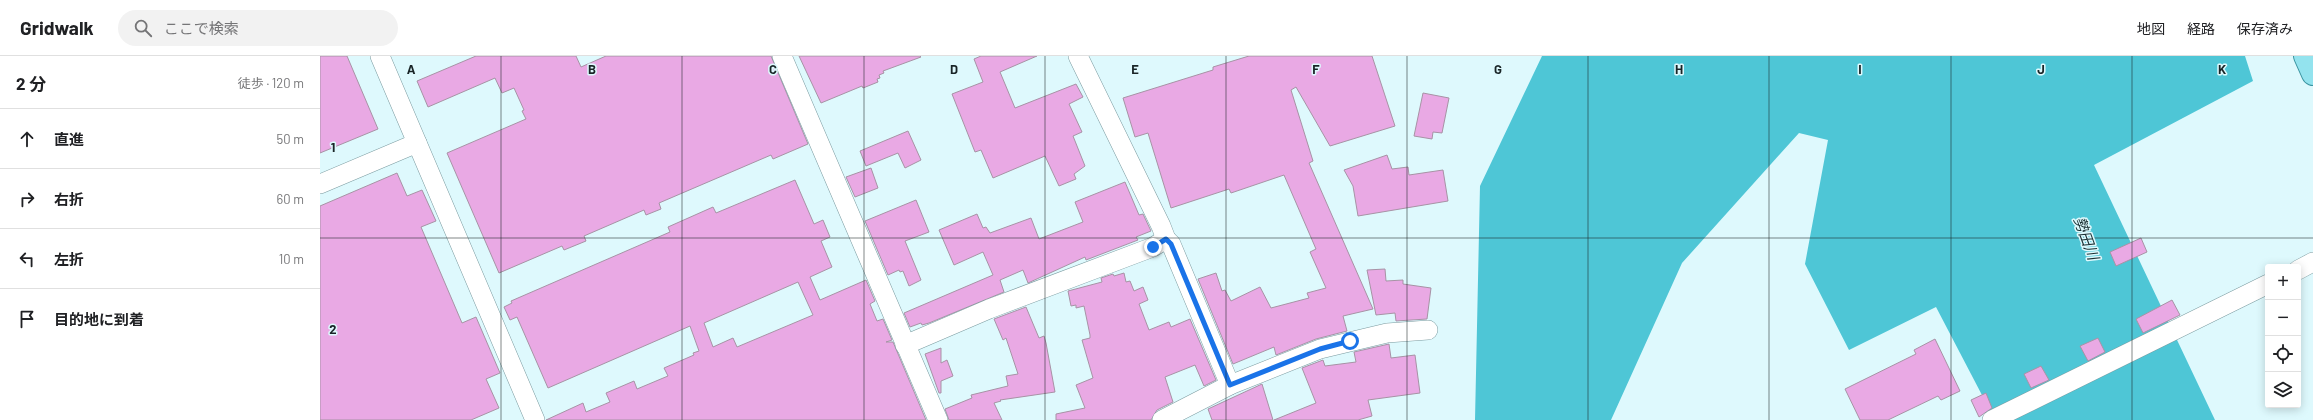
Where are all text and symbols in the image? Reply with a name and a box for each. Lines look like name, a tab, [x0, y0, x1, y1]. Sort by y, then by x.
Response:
search box	[118, 10, 398, 46]
text: Gridwalk	[20, 16, 94, 39]
icon: search	[132, 17, 154, 39]
text: ここで検索	[164, 19, 239, 37]
text: 地図	[2137, 20, 2165, 37]
text: 経路	[2187, 20, 2215, 37]
text: 保存済み	[2237, 20, 2293, 37]
text: A	[407, 61, 416, 77]
text: B	[588, 61, 596, 77]
text: C	[769, 61, 777, 77]
text: D	[950, 61, 958, 77]
text: E	[1131, 61, 1139, 77]
text: F	[1312, 61, 1320, 77]
text: G	[1494, 61, 1502, 77]
text: H	[1675, 61, 1683, 77]
text: I	[1858, 61, 1862, 77]
text: J	[2037, 61, 2045, 77]
text: K	[2218, 61, 2226, 77]
text: 2 分	[16, 73, 46, 93]
text: 徒歩 · 120 m	[238, 75, 304, 91]
icon: ahead	[16, 128, 38, 150]
text: 直進	[54, 130, 84, 148]
text: 50 m	[277, 131, 304, 147]
text: 1	[331, 139, 335, 155]
icon: right	[16, 188, 38, 210]
text: 右折	[54, 190, 84, 208]
text: 60 m	[277, 191, 304, 207]
water label: 勢田川	[2071, 214, 2104, 264]
route end	[1144, 238, 1162, 256]
icon: left	[16, 248, 38, 270]
text: 左折	[54, 250, 84, 268]
text: 10 m	[279, 251, 304, 267]
map controls	[2265, 264, 2301, 408]
button: +	[2265, 264, 2301, 300]
button: −	[2265, 300, 2301, 336]
icon: arrive	[16, 308, 38, 330]
text: 目的地に到着	[54, 310, 144, 328]
text: 2	[329, 321, 337, 337]
route start	[1341, 332, 1359, 350]
button: locate	[2265, 336, 2301, 372]
button: layers	[2265, 372, 2301, 408]

